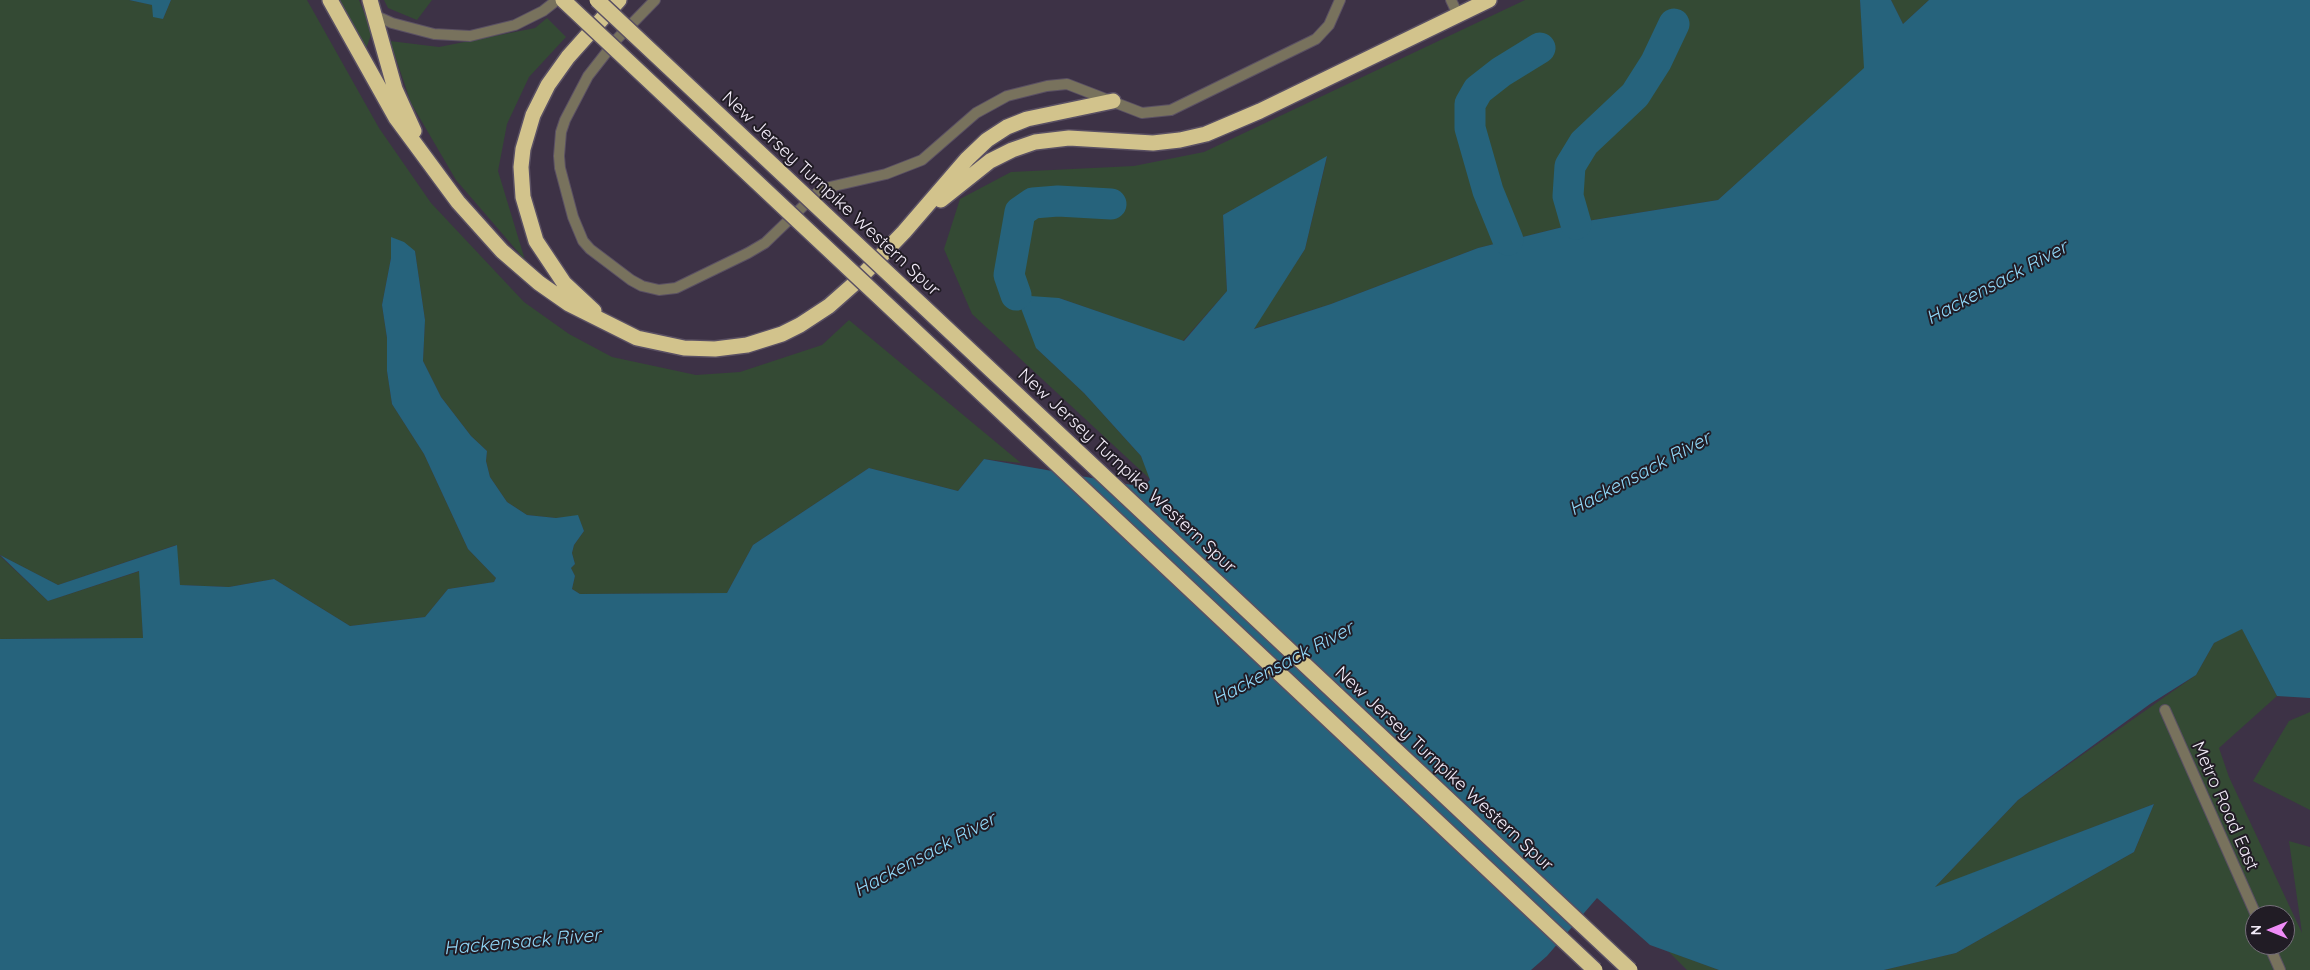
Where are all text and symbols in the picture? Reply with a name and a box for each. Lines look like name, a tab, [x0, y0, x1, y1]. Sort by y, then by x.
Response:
street label: New Jersey Turnpike Western Spur	[717, 87, 945, 301]
water label: Hackensack River	[1922, 236, 2072, 330]
street label: New Jersey Turnpike Western Spur	[1013, 364, 1241, 578]
water label: Hackensack River	[1565, 427, 1715, 521]
water label: Hackensack River	[1208, 617, 1358, 711]
street label: New Jersey Turnpike Western Spur	[1330, 662, 1558, 876]
street label: Metro Road East	[2187, 738, 2263, 874]
water label: Hackensack River	[850, 808, 1000, 902]
north arrow	[2245, 905, 2295, 955]
water label: Hackensack River	[443, 924, 601, 960]
text: N	[2247, 925, 2265, 935]

